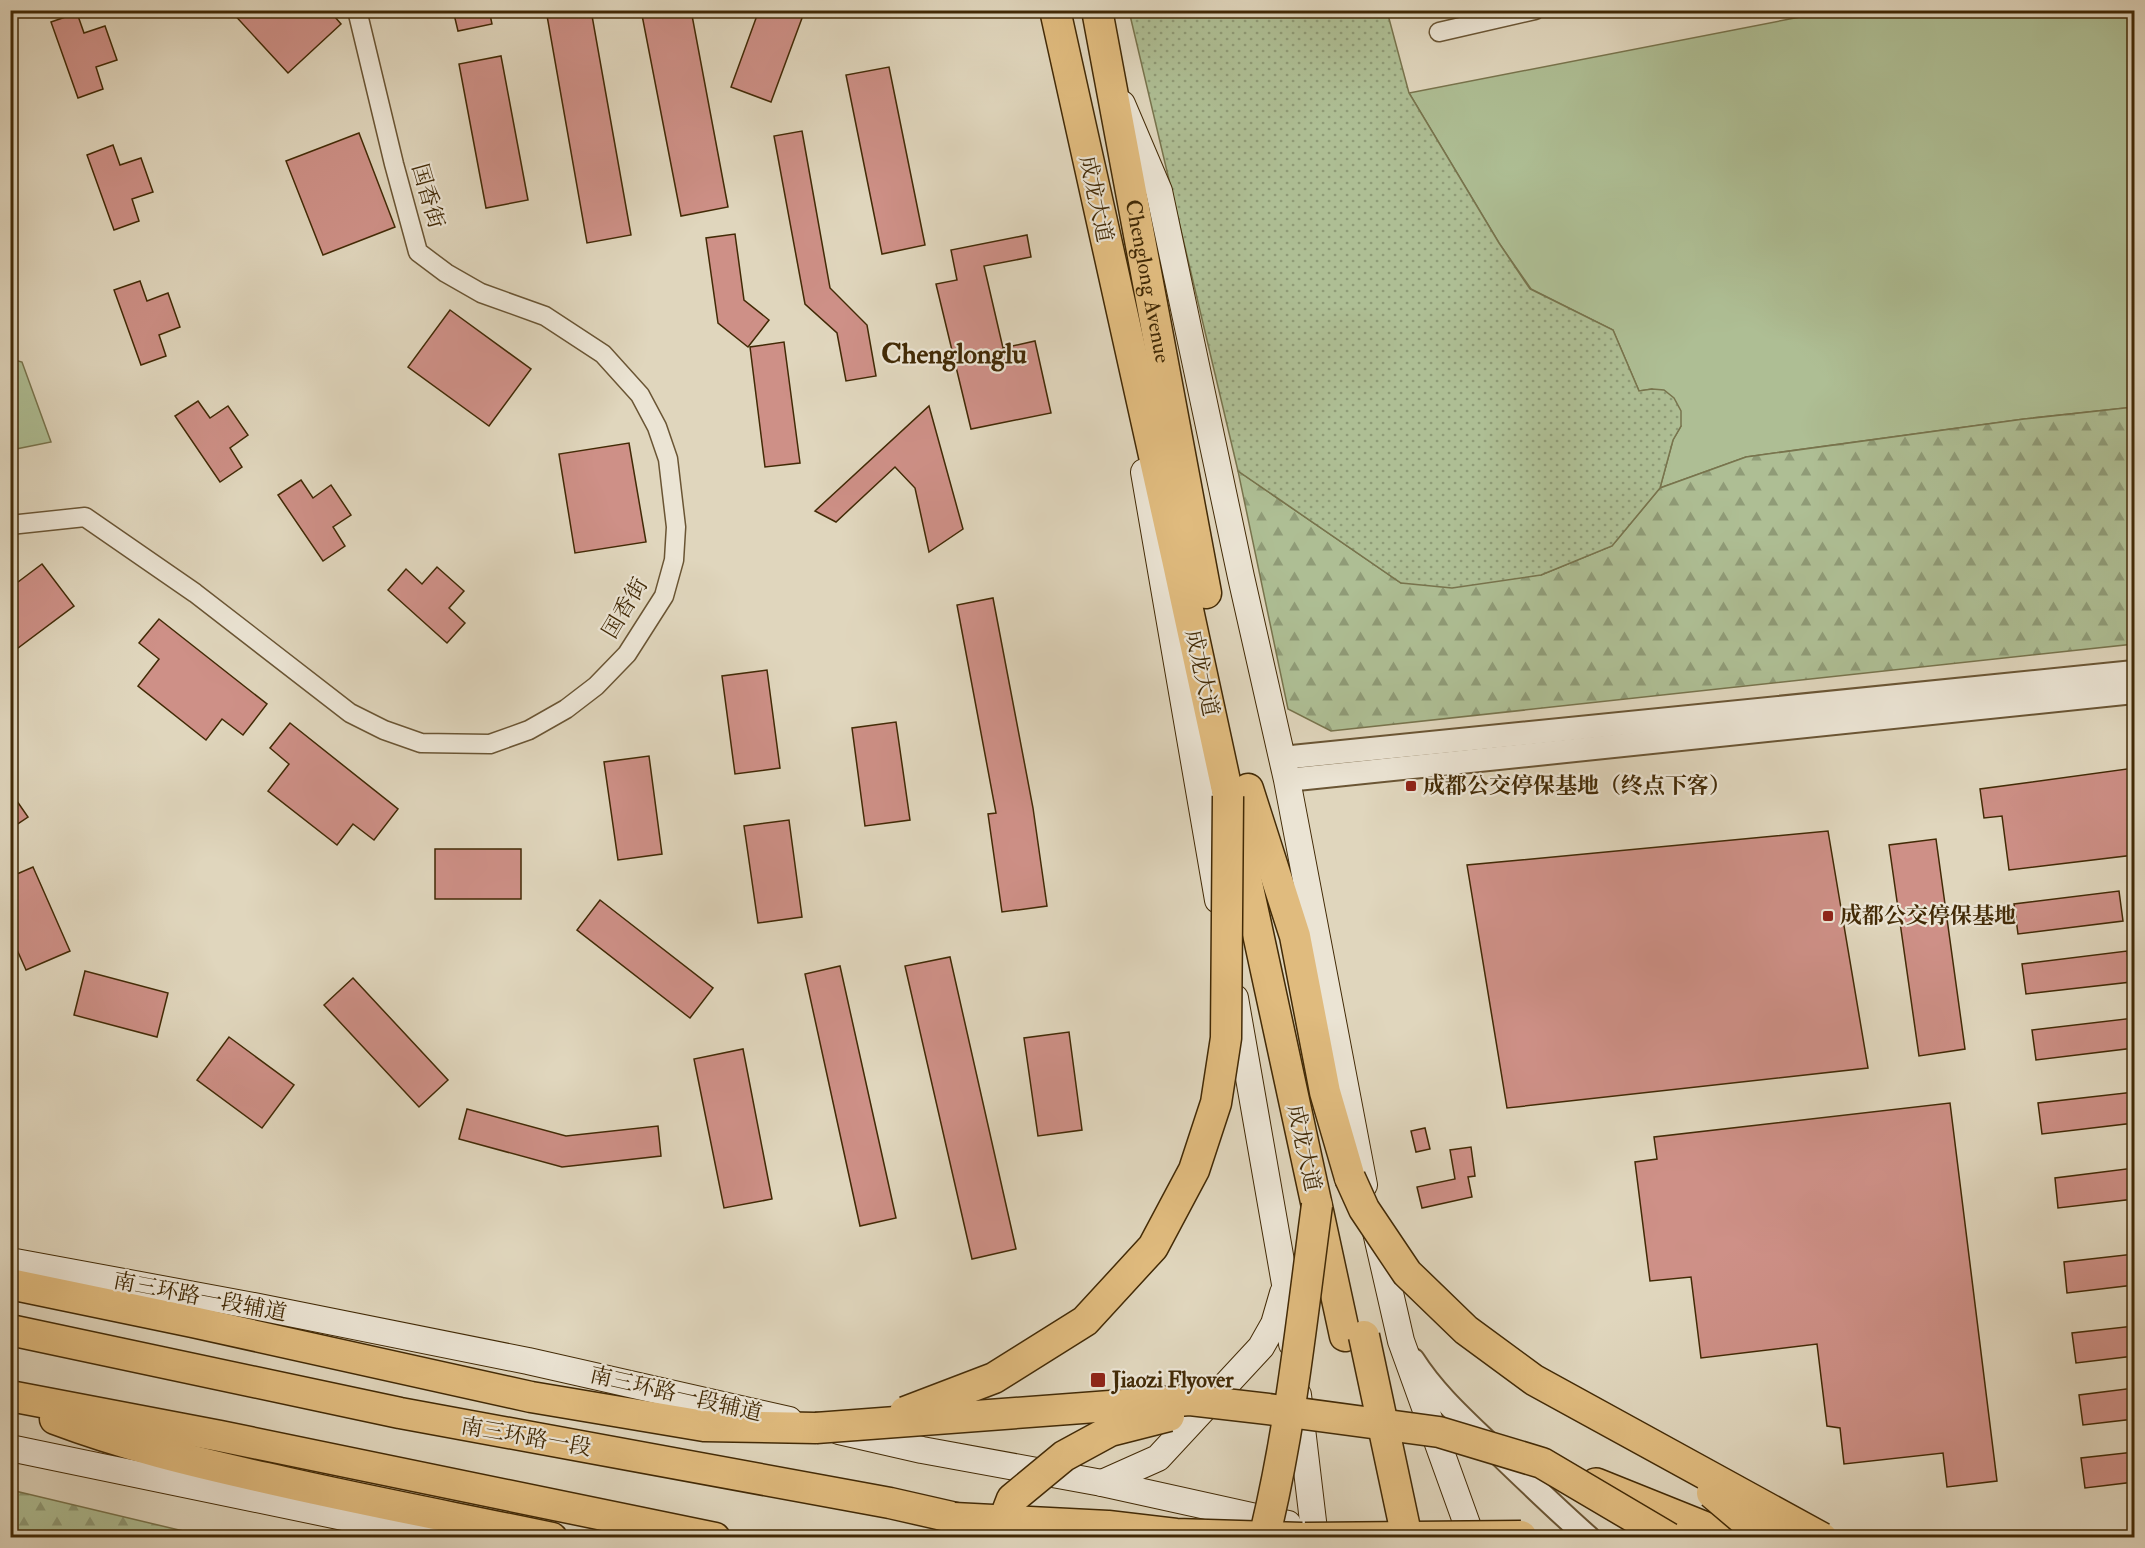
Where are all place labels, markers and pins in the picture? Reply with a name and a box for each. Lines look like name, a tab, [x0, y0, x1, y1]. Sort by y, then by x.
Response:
place label: 成都公交停保基地（终点下客）	[1423, 772, 1731, 800]
marker: 成都公交停保基地（终点下客）	[1404, 779, 1418, 793]
place label: 成都公交停保基地	[1840, 902, 2016, 930]
marker: 成都公交停保基地	[1821, 909, 1835, 923]
place label: Jiaozi Flyover	[1111, 1366, 1234, 1395]
marker: Jiaozi Flyover	[1089, 1371, 1107, 1389]

